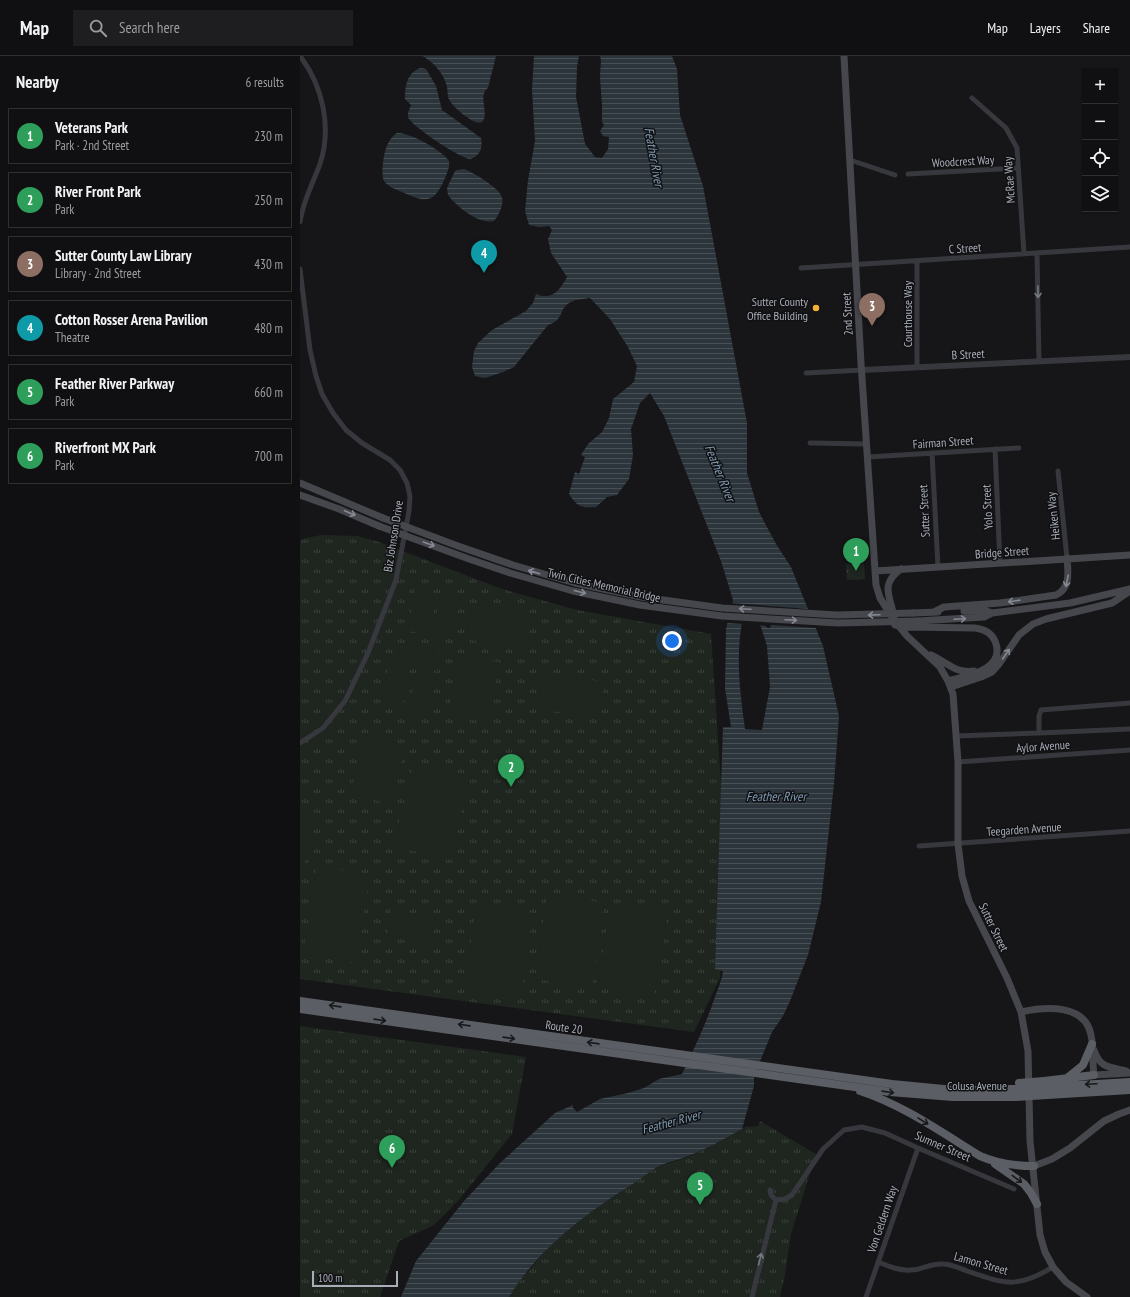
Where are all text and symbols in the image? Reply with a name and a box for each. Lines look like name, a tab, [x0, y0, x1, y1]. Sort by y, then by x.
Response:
search box	[73, 10, 353, 46]
text: Map	[20, 16, 49, 40]
icon: search	[87, 17, 109, 39]
text: Search here	[119, 18, 180, 37]
text: Map	[987, 19, 1008, 37]
text: Layers	[1030, 19, 1061, 37]
text: Share	[1083, 19, 1110, 37]
map controls	[1082, 68, 1118, 212]
button: +	[1082, 68, 1118, 104]
text: Nearby	[16, 71, 59, 93]
text: 6 results	[245, 74, 284, 91]
button: −	[1082, 104, 1118, 140]
text: Veterans Park	[55, 118, 128, 137]
water label: Feather River	[640, 126, 668, 190]
text: 1	[27, 128, 33, 145]
text: 230 m	[254, 128, 283, 145]
text: Park · 2nd Street	[55, 137, 129, 154]
button: locate	[1082, 140, 1118, 176]
street label: Woodcrest Way	[931, 152, 995, 170]
street label: McRae Way	[1000, 156, 1018, 204]
button: layers	[1082, 176, 1118, 212]
text: River Front Park	[55, 182, 141, 201]
text: 2	[27, 192, 33, 209]
text: 250 m	[254, 192, 283, 209]
text: Park	[55, 201, 74, 218]
street label: C Street	[948, 239, 982, 257]
pin: 4	[471, 240, 497, 273]
text: Sutter County Law Library	[55, 246, 191, 265]
text: 3	[27, 256, 33, 273]
text: 430 m	[254, 256, 283, 273]
text: Library · 2nd Street	[55, 265, 141, 282]
street label: Courthouse Way	[900, 280, 915, 347]
one-way arrow	[1034, 285, 1042, 298]
street label: 2nd Street	[838, 291, 856, 336]
pin: 3	[859, 293, 885, 326]
place label: Sutter County Office Building	[747, 294, 808, 323]
marker: Sutter County Office Building	[811, 303, 821, 313]
text: Cotton Rosser Arena Pavilion	[55, 310, 208, 329]
text: 4	[27, 320, 33, 337]
text: 480 m	[254, 320, 283, 337]
text: Theatre	[55, 329, 90, 346]
street label: B Street	[951, 346, 986, 362]
text: Feather River Parkway	[55, 374, 174, 393]
text: 5	[27, 384, 33, 401]
text: 660 m	[254, 384, 283, 401]
text: Park	[55, 393, 74, 410]
street label: Fairman Street	[912, 432, 975, 452]
text: Riverfront MX Park	[55, 438, 156, 457]
water label: Feather River	[701, 442, 740, 506]
text: 6	[27, 448, 33, 465]
text: 700 m	[254, 448, 283, 465]
text: Park	[55, 457, 74, 474]
street label: Yolo Street	[978, 483, 996, 530]
street label: Sutter Street	[915, 484, 933, 538]
street label: Heiken Way	[1043, 491, 1063, 541]
street label: Biz Johnson Drive	[380, 499, 406, 573]
one-way arrow	[343, 510, 355, 517]
pin: 1	[843, 538, 869, 571]
one-way arrow	[423, 541, 435, 549]
street label: Bridge Street	[974, 543, 1030, 561]
street label: Twin Cities Memorial Bridge	[546, 565, 662, 605]
one-way arrow	[528, 567, 541, 575]
one-way arrow	[1062, 574, 1070, 587]
one-way arrow	[573, 589, 586, 597]
one-way arrow	[1008, 597, 1021, 605]
one-way arrow	[739, 606, 752, 613]
one-way arrow	[868, 611, 881, 619]
one-way arrow	[953, 615, 966, 622]
one-way arrow	[784, 617, 797, 624]
your location	[662, 631, 682, 651]
one-way arrow	[1002, 649, 1010, 660]
street label: Aylor Avenue	[1016, 737, 1070, 755]
pin: 2	[498, 754, 524, 787]
water label: Feather River	[746, 788, 808, 805]
street label: Teegarden Avenue	[986, 819, 1062, 839]
street label: Sutter Street	[976, 900, 1013, 954]
one-way arrow	[329, 1002, 342, 1010]
one-way arrow	[373, 1016, 386, 1024]
street label: Route 20	[545, 1017, 583, 1037]
one-way arrow	[458, 1021, 471, 1028]
one-way arrow	[502, 1034, 515, 1042]
one-way arrow	[587, 1039, 600, 1047]
street label: Colusa Avenue	[947, 1078, 1007, 1093]
one-way arrow	[1085, 1081, 1098, 1088]
one-way arrow	[881, 1088, 894, 1095]
water label: Feather River	[640, 1105, 705, 1138]
one-way arrow	[917, 1118, 929, 1126]
street label: Sumner Street	[913, 1128, 974, 1165]
pin: 6	[379, 1135, 405, 1168]
pin: 5	[687, 1172, 713, 1205]
one-way arrow	[1011, 1175, 1022, 1183]
street label: Von Geldern Way	[863, 1183, 901, 1255]
street label: Lamon Street	[952, 1248, 1010, 1278]
one-way arrow	[757, 1253, 765, 1266]
scale bar	[312, 1269, 398, 1288]
text: 100 m	[318, 1271, 342, 1285]

